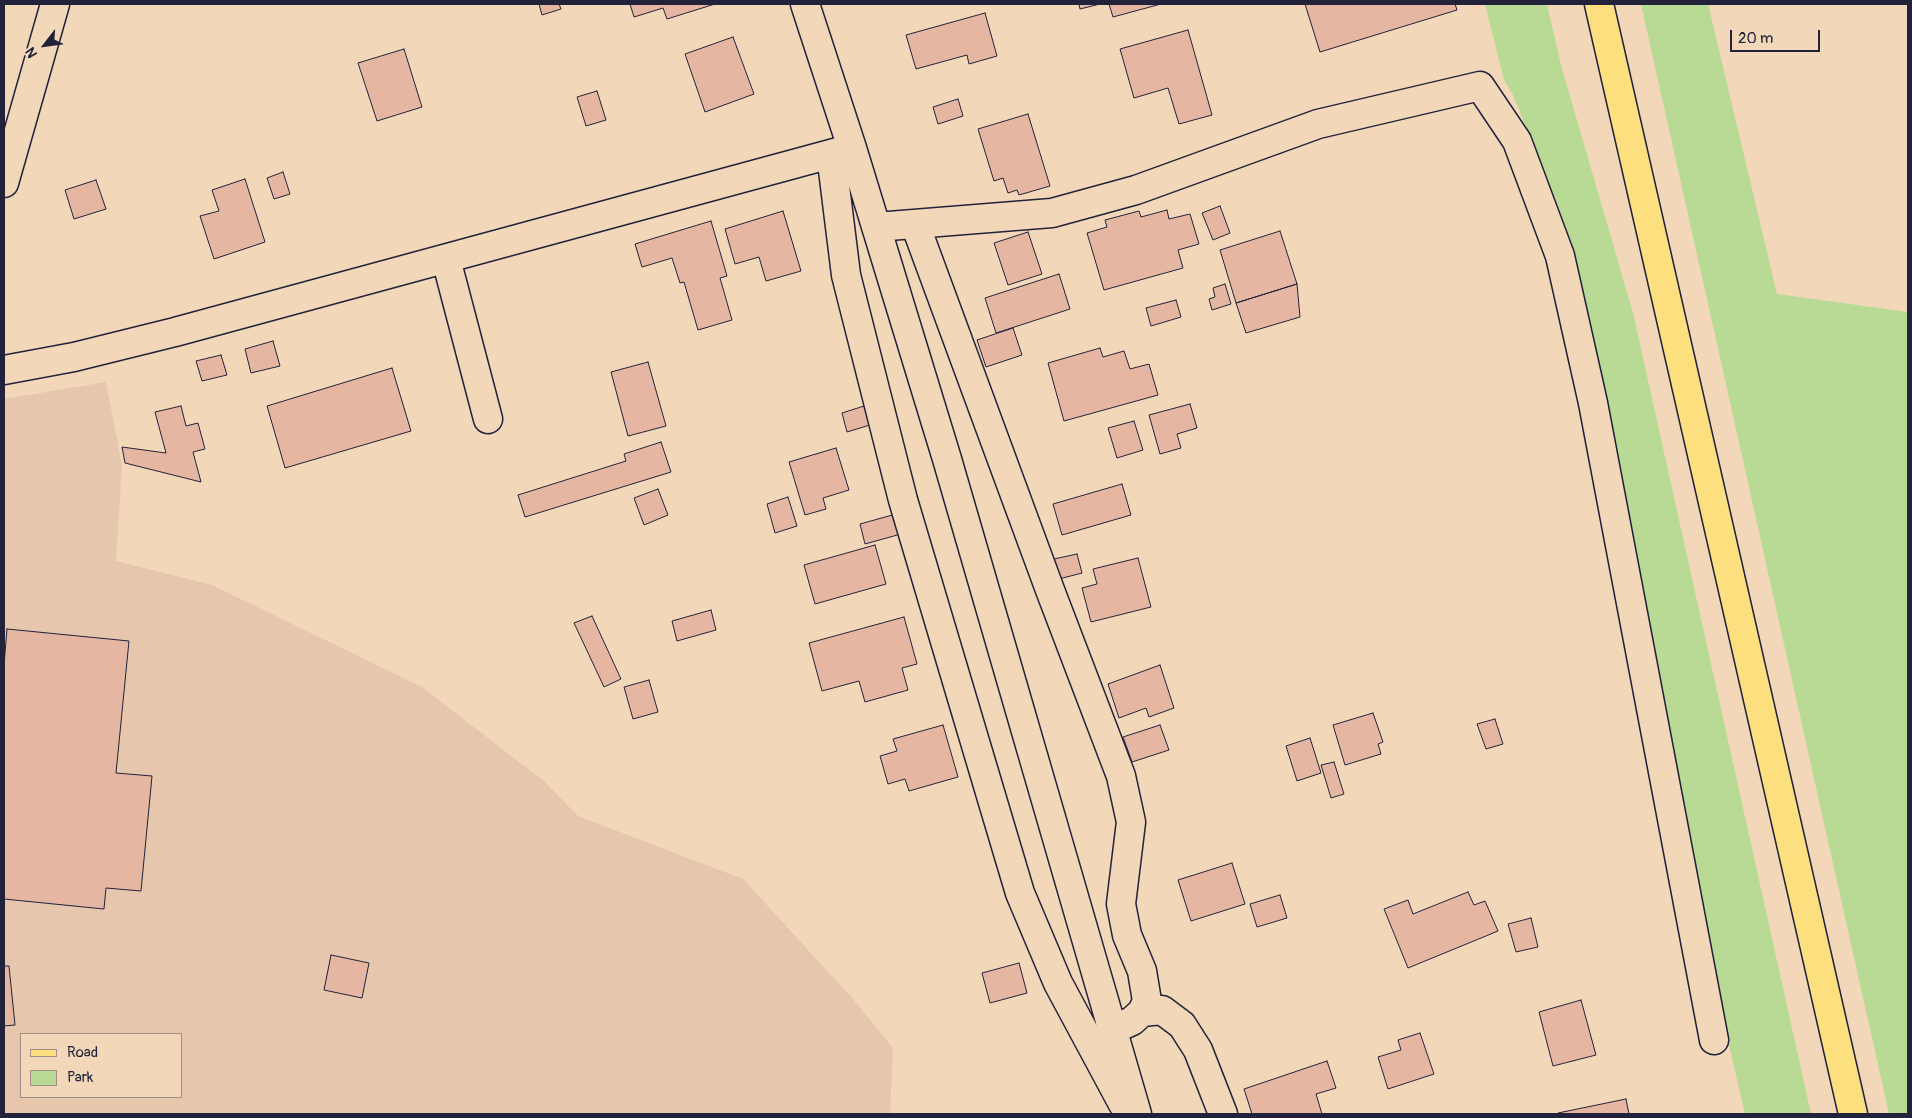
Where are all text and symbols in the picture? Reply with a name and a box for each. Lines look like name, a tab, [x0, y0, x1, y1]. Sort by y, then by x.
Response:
north arrow	[20, 20, 70, 70]
scale bar	[1732, 20, 1822, 52]
text: 20 m	[1738, 29, 1773, 48]
text: N	[22, 44, 41, 61]
legend	[20, 1033, 182, 1098]
text: Road	[67, 1043, 98, 1062]
text: Park	[67, 1068, 93, 1087]

